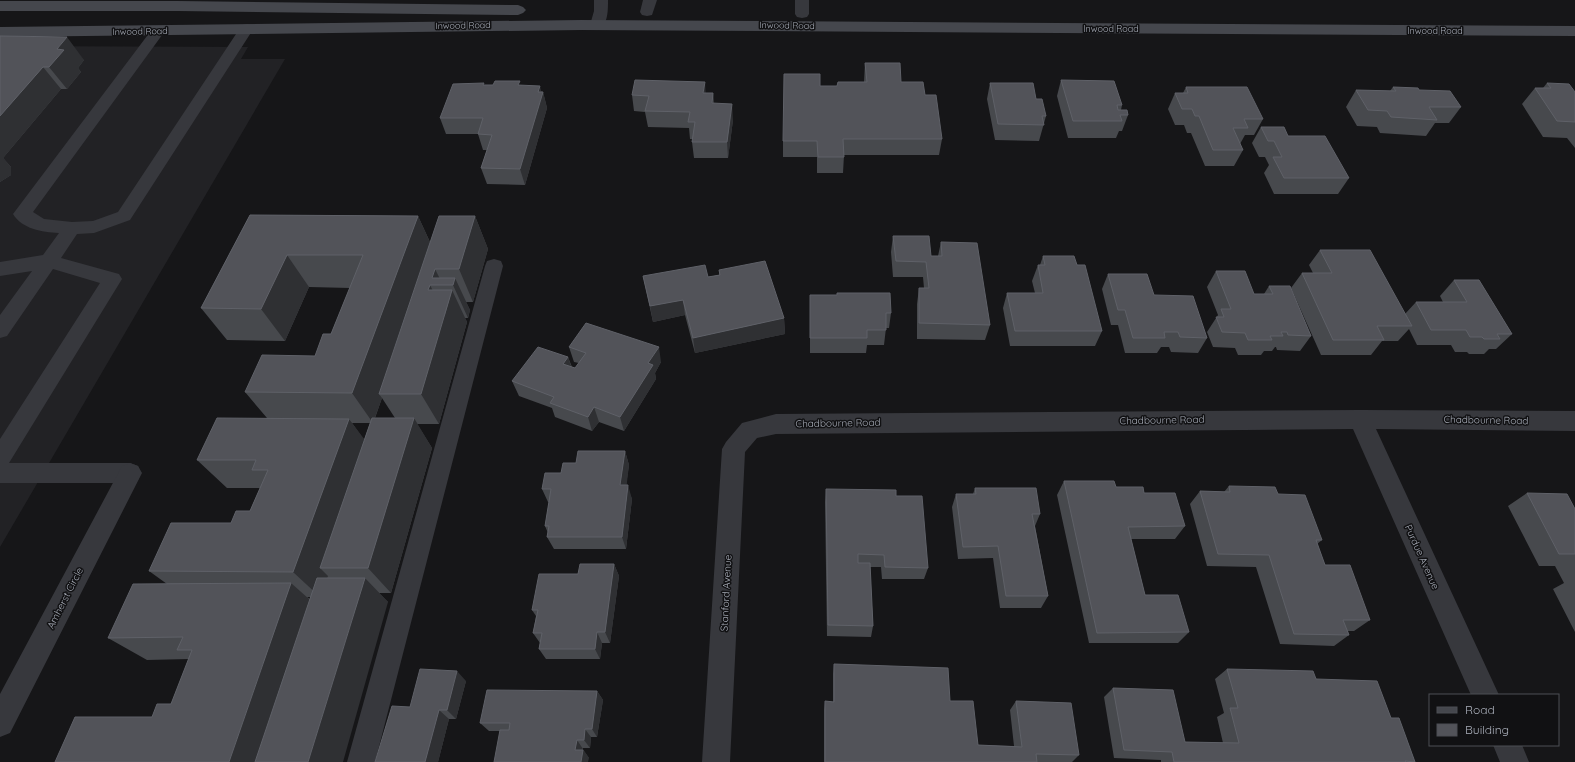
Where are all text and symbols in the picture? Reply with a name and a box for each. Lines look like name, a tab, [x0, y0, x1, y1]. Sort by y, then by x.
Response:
street label: Inwood Road	[435, 19, 491, 31]
street label: Inwood Road	[759, 19, 815, 31]
street label: Inwood Road	[1083, 23, 1139, 34]
street label: Inwood Road	[112, 25, 168, 37]
street label: Inwood Road	[1407, 25, 1463, 36]
street label: Chadbourne Road	[1119, 413, 1205, 427]
street label: Chadbourne Road	[1443, 413, 1529, 427]
street label: Chadbourne Road	[795, 416, 881, 430]
street label: Purdue Avenue	[1402, 523, 1442, 592]
street label: Stanford Avenue	[718, 554, 735, 632]
street label: Amherst Circle	[44, 565, 86, 631]
legend	[1429, 694, 1559, 746]
text: Road	[1465, 702, 1495, 717]
text: Building	[1465, 722, 1509, 737]

